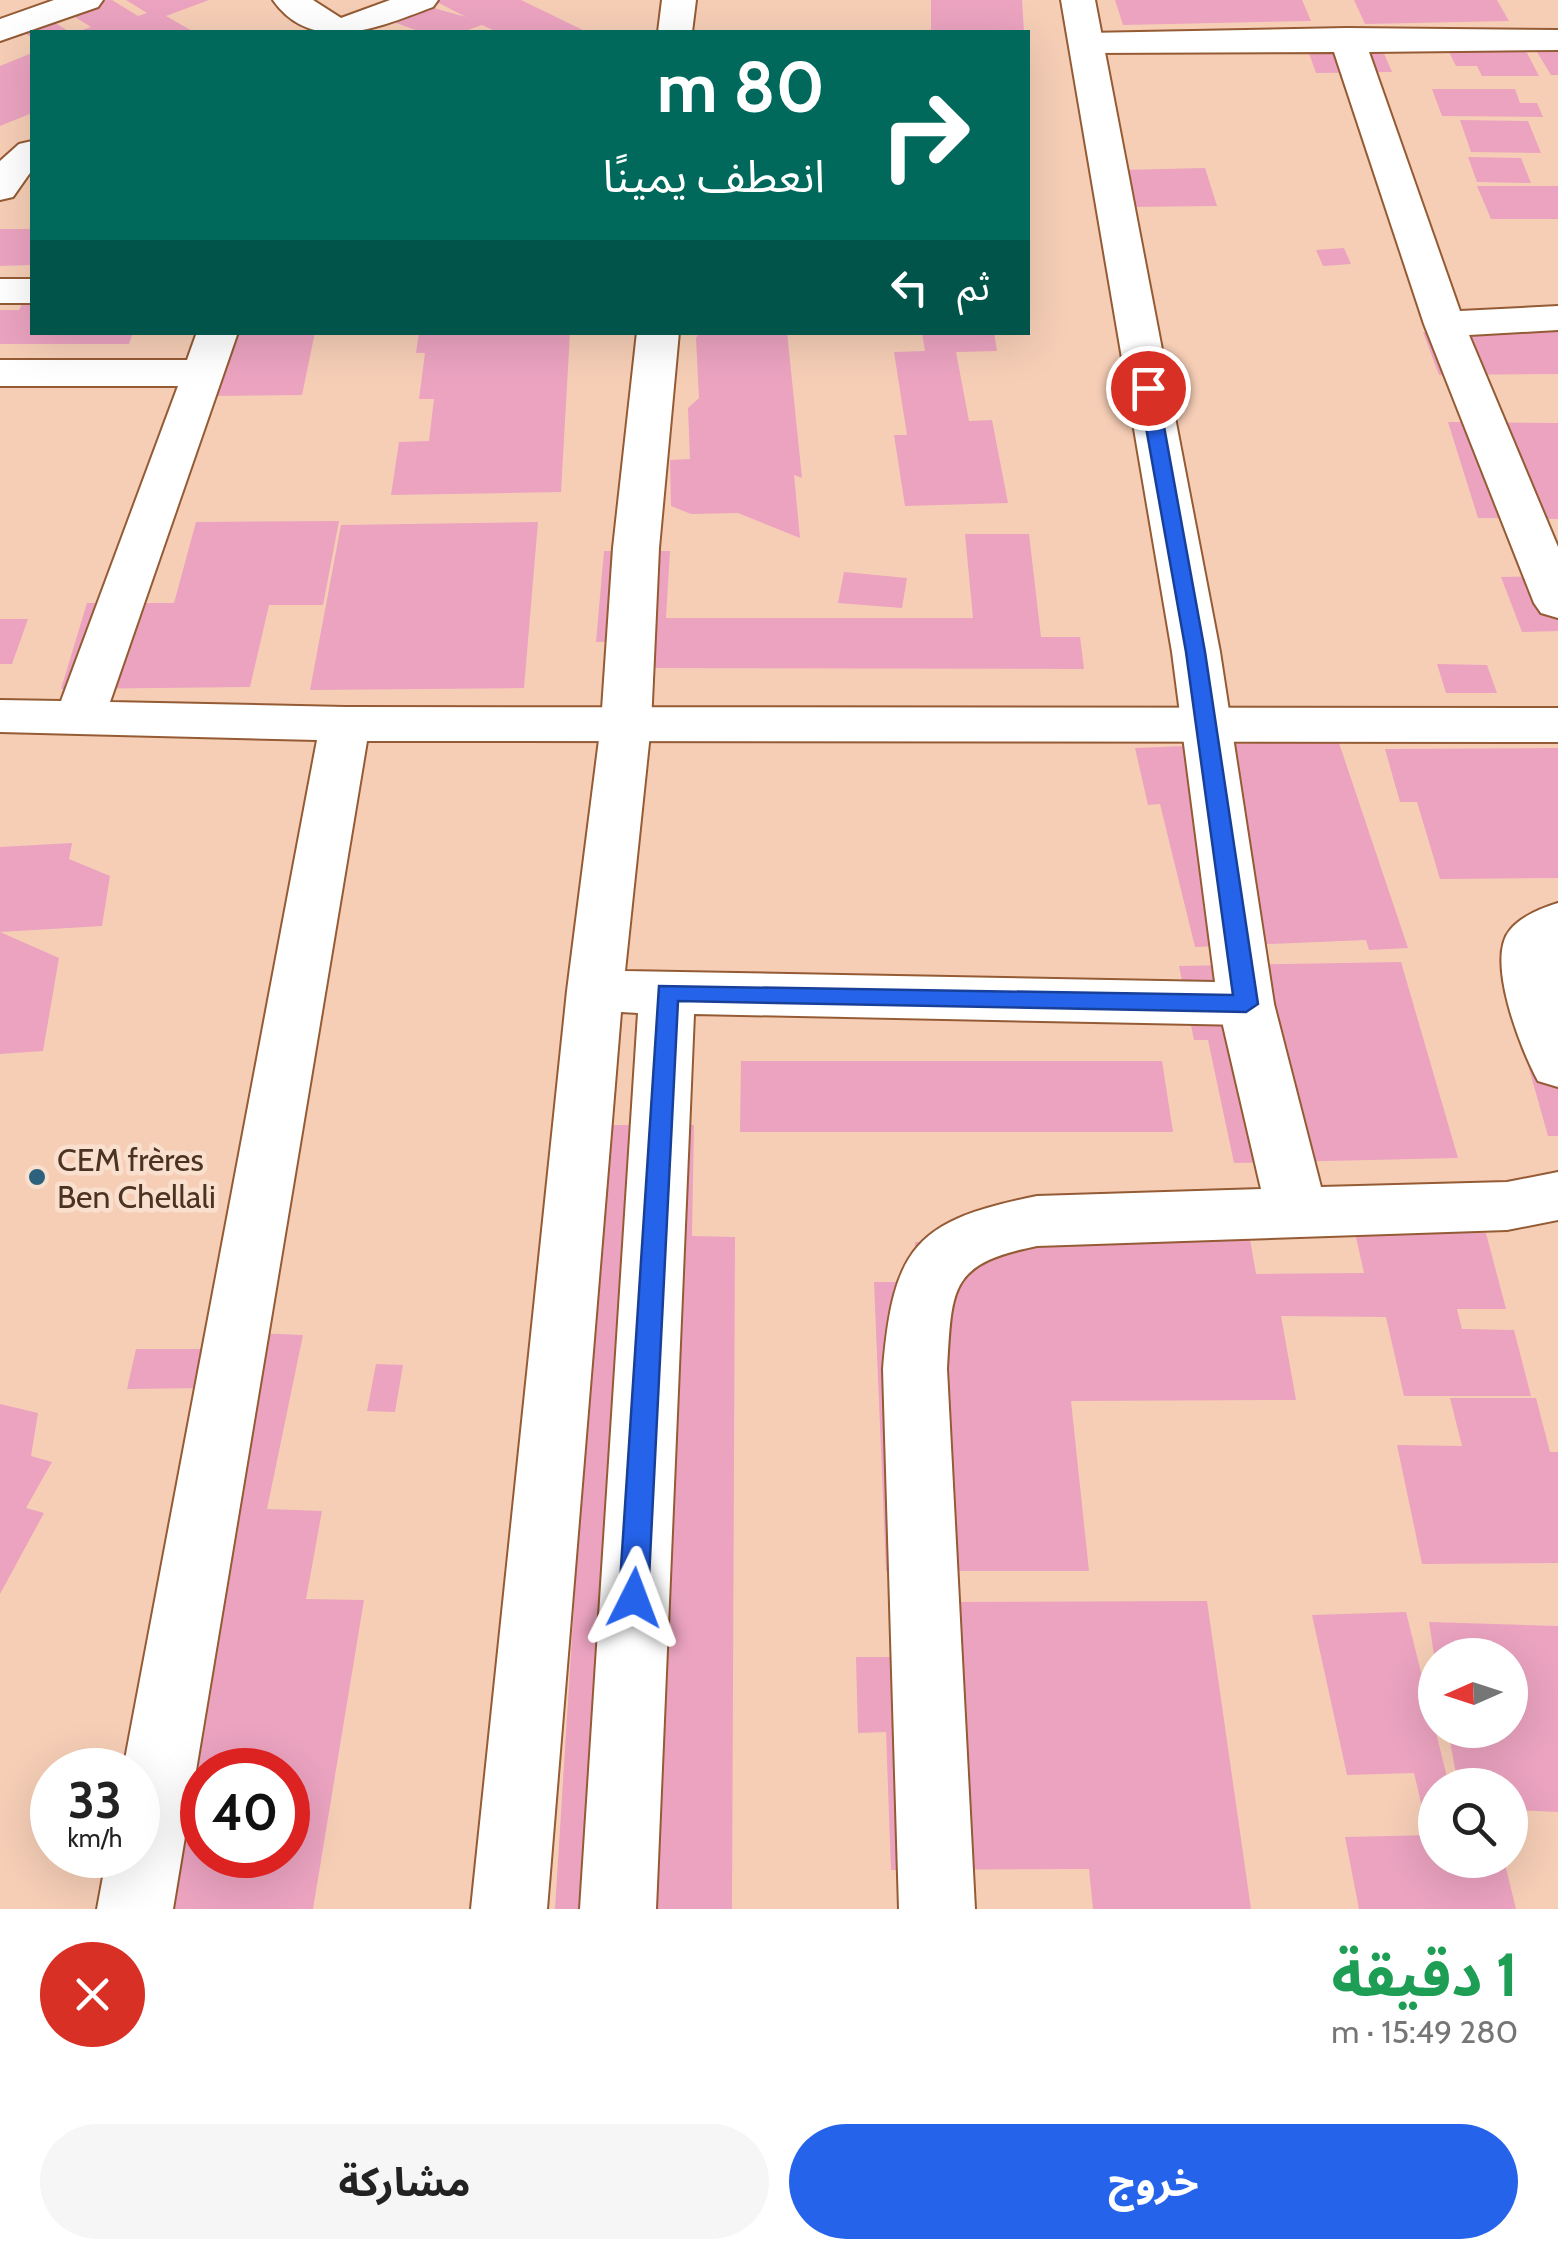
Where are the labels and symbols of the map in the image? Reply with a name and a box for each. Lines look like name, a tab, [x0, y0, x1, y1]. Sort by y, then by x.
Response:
pin	[1106, 346, 1191, 431]
place label: CEM frères Ben Chellali	[57, 1140, 216, 1216]
marker: CEM frères Ben Chellali	[26, 1166, 48, 1188]
position arrow	[582, 1546, 686, 1650]
north arrow	[1418, 1638, 1528, 1748]
speed limit sign: 40	[180, 1748, 310, 1878]

